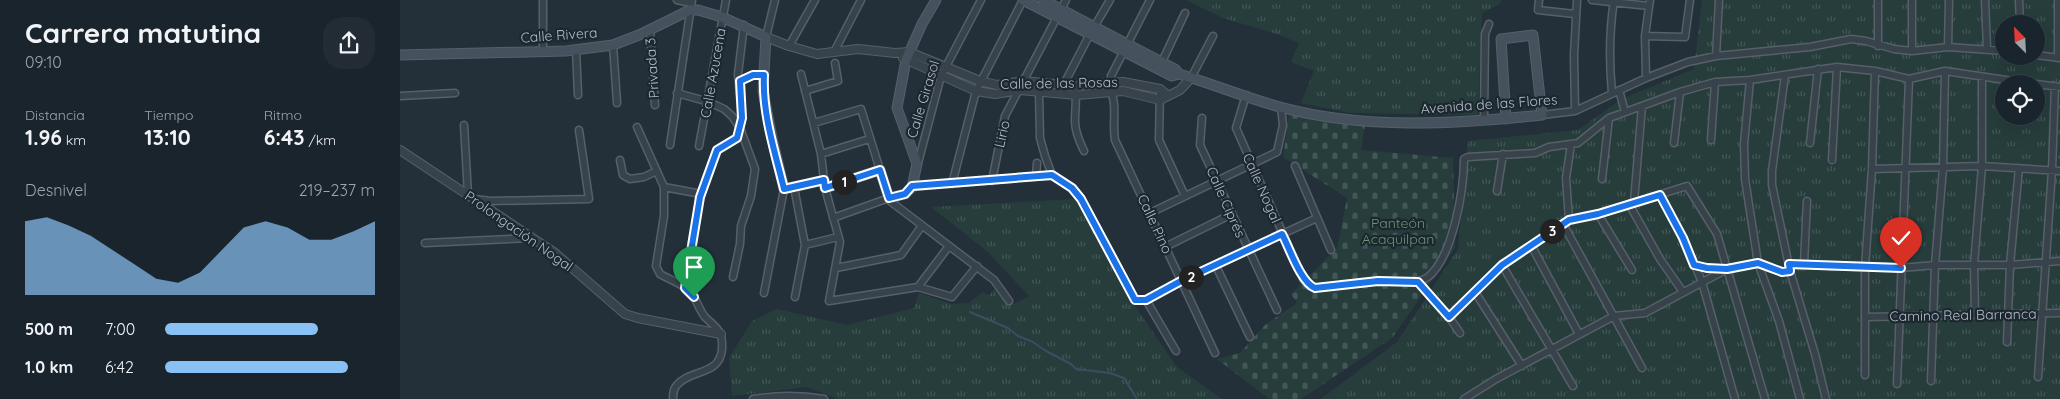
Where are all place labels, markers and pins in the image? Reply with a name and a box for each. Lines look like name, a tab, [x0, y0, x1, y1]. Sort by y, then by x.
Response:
pin: 1	[832, 170, 856, 194]
pin	[1880, 217, 1922, 268]
pin: 3	[1540, 218, 1564, 244]
pin	[673, 246, 715, 297]
pin: 2	[1178, 264, 1204, 290]

